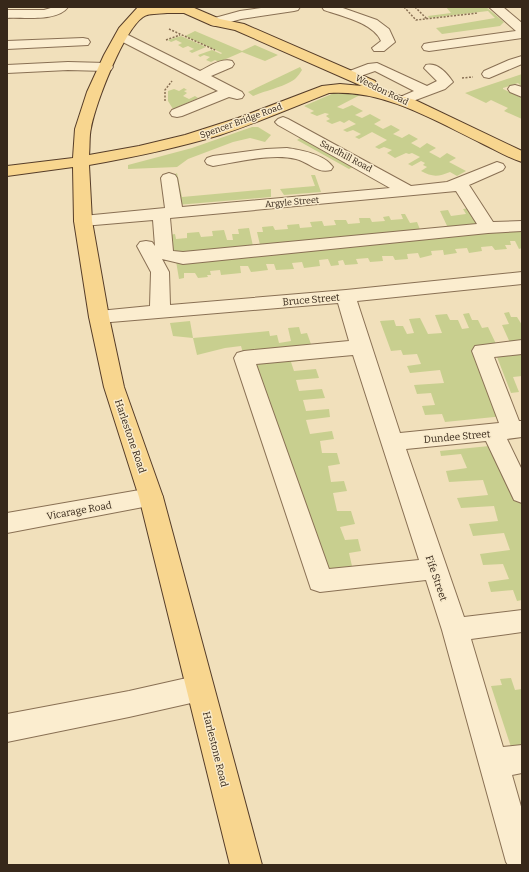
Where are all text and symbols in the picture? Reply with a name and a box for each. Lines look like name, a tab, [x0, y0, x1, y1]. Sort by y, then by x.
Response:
street label: Weedon Road	[354, 73, 411, 107]
street label: Spencer Bridge Road	[199, 101, 284, 141]
street label: Sandhill Road	[318, 138, 374, 174]
street label: Argyle Street	[264, 195, 320, 209]
street label: Bruce Street	[282, 291, 341, 308]
street label: Harlestone Road	[112, 398, 148, 475]
street label: Dundee Street	[423, 428, 491, 446]
street label: Vicarage Road	[46, 499, 113, 523]
street label: Fife Street	[423, 554, 450, 603]
street label: Harlestone Road	[200, 710, 230, 788]

